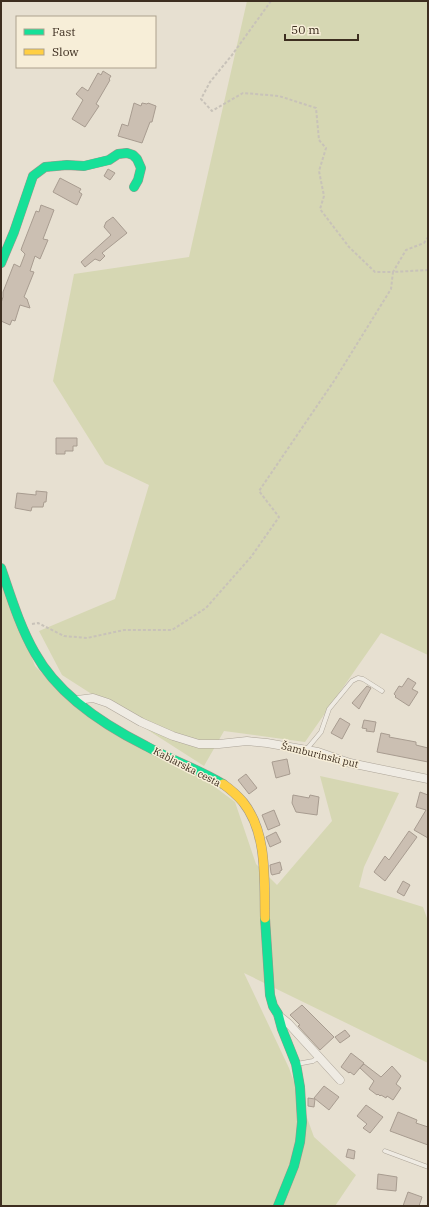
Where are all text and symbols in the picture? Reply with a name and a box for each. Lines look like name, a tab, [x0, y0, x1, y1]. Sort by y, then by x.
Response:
legend	[16, 16, 156, 68]
scale bar	[285, 16, 358, 42]
text: 50 m	[291, 22, 320, 37]
text: Fast	[52, 24, 76, 39]
text: Slow	[52, 44, 79, 59]
street label: Šamburinski put	[280, 739, 360, 771]
street label: Kablarska cesta	[151, 744, 223, 790]

